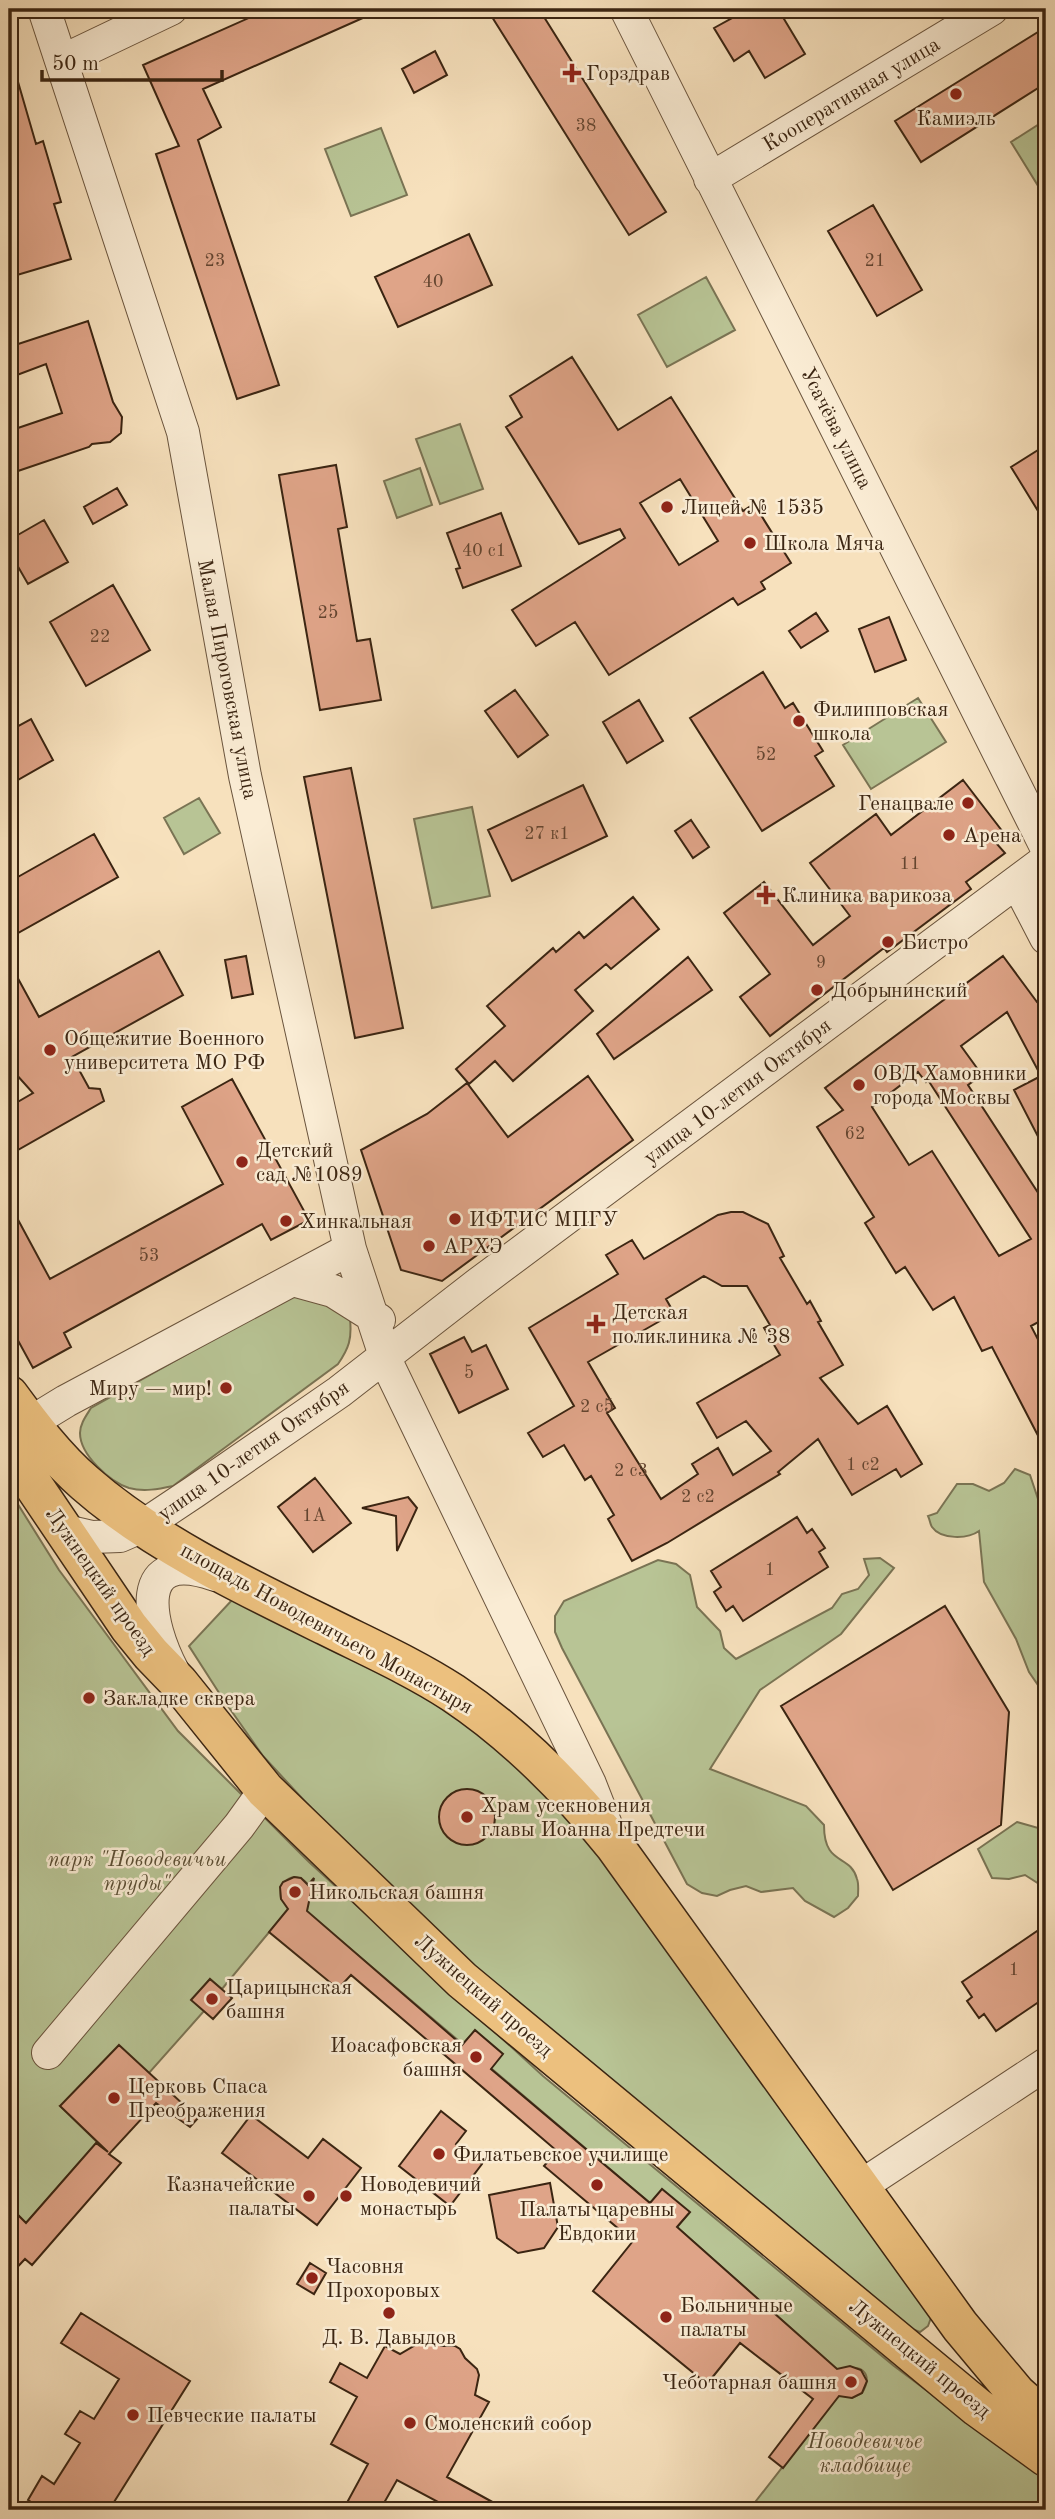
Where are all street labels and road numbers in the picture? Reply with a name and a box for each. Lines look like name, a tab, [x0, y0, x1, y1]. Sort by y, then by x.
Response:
street label: Кооперативная улица	[760, 34, 944, 156]
street label: Усачёва улица	[796, 365, 875, 493]
street label: Малая Пироговская улица	[193, 558, 260, 801]
street label: улица 10-летия Октября	[640, 1015, 835, 1169]
street label: улица 10-летия Октября	[154, 1377, 353, 1525]
street label: Лужнецкий проезд	[41, 1504, 159, 1660]
street label: площадь Новодевичьего Монастыря	[177, 1540, 476, 1719]
street label: Лужнецкий проезд	[410, 1931, 557, 2062]
street label: Лужнецкий проезд	[844, 2296, 994, 2423]

